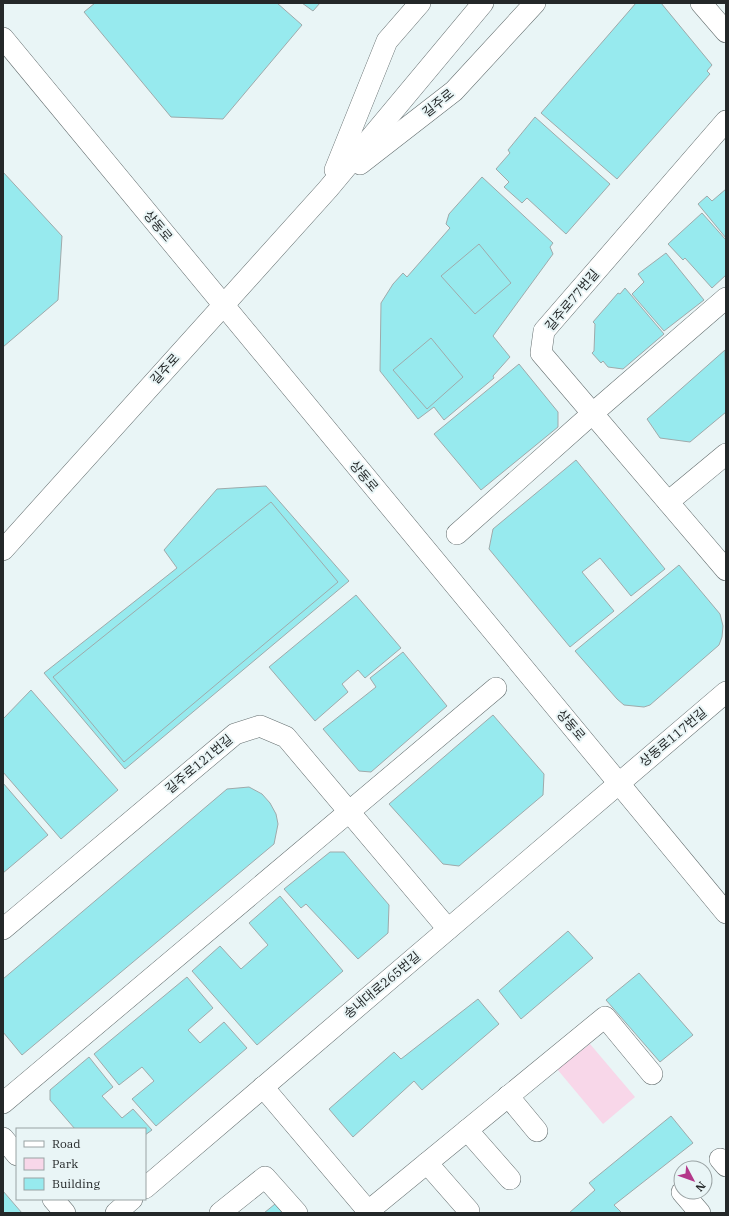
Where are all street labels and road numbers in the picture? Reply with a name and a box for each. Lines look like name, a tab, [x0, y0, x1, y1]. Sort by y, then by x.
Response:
street label: 길주로	[419, 85, 457, 121]
street label: 상동로	[140, 207, 176, 245]
street label: 길주로77번길	[541, 266, 603, 334]
street label: 길주로	[147, 350, 183, 388]
street label: 상동로	[346, 457, 382, 495]
street label: 상동로117번길	[636, 704, 710, 770]
street label: 상동로	[553, 706, 589, 744]
street label: 길주로121번길	[162, 731, 236, 797]
street label: 송내대로265번길	[340, 948, 424, 1022]

